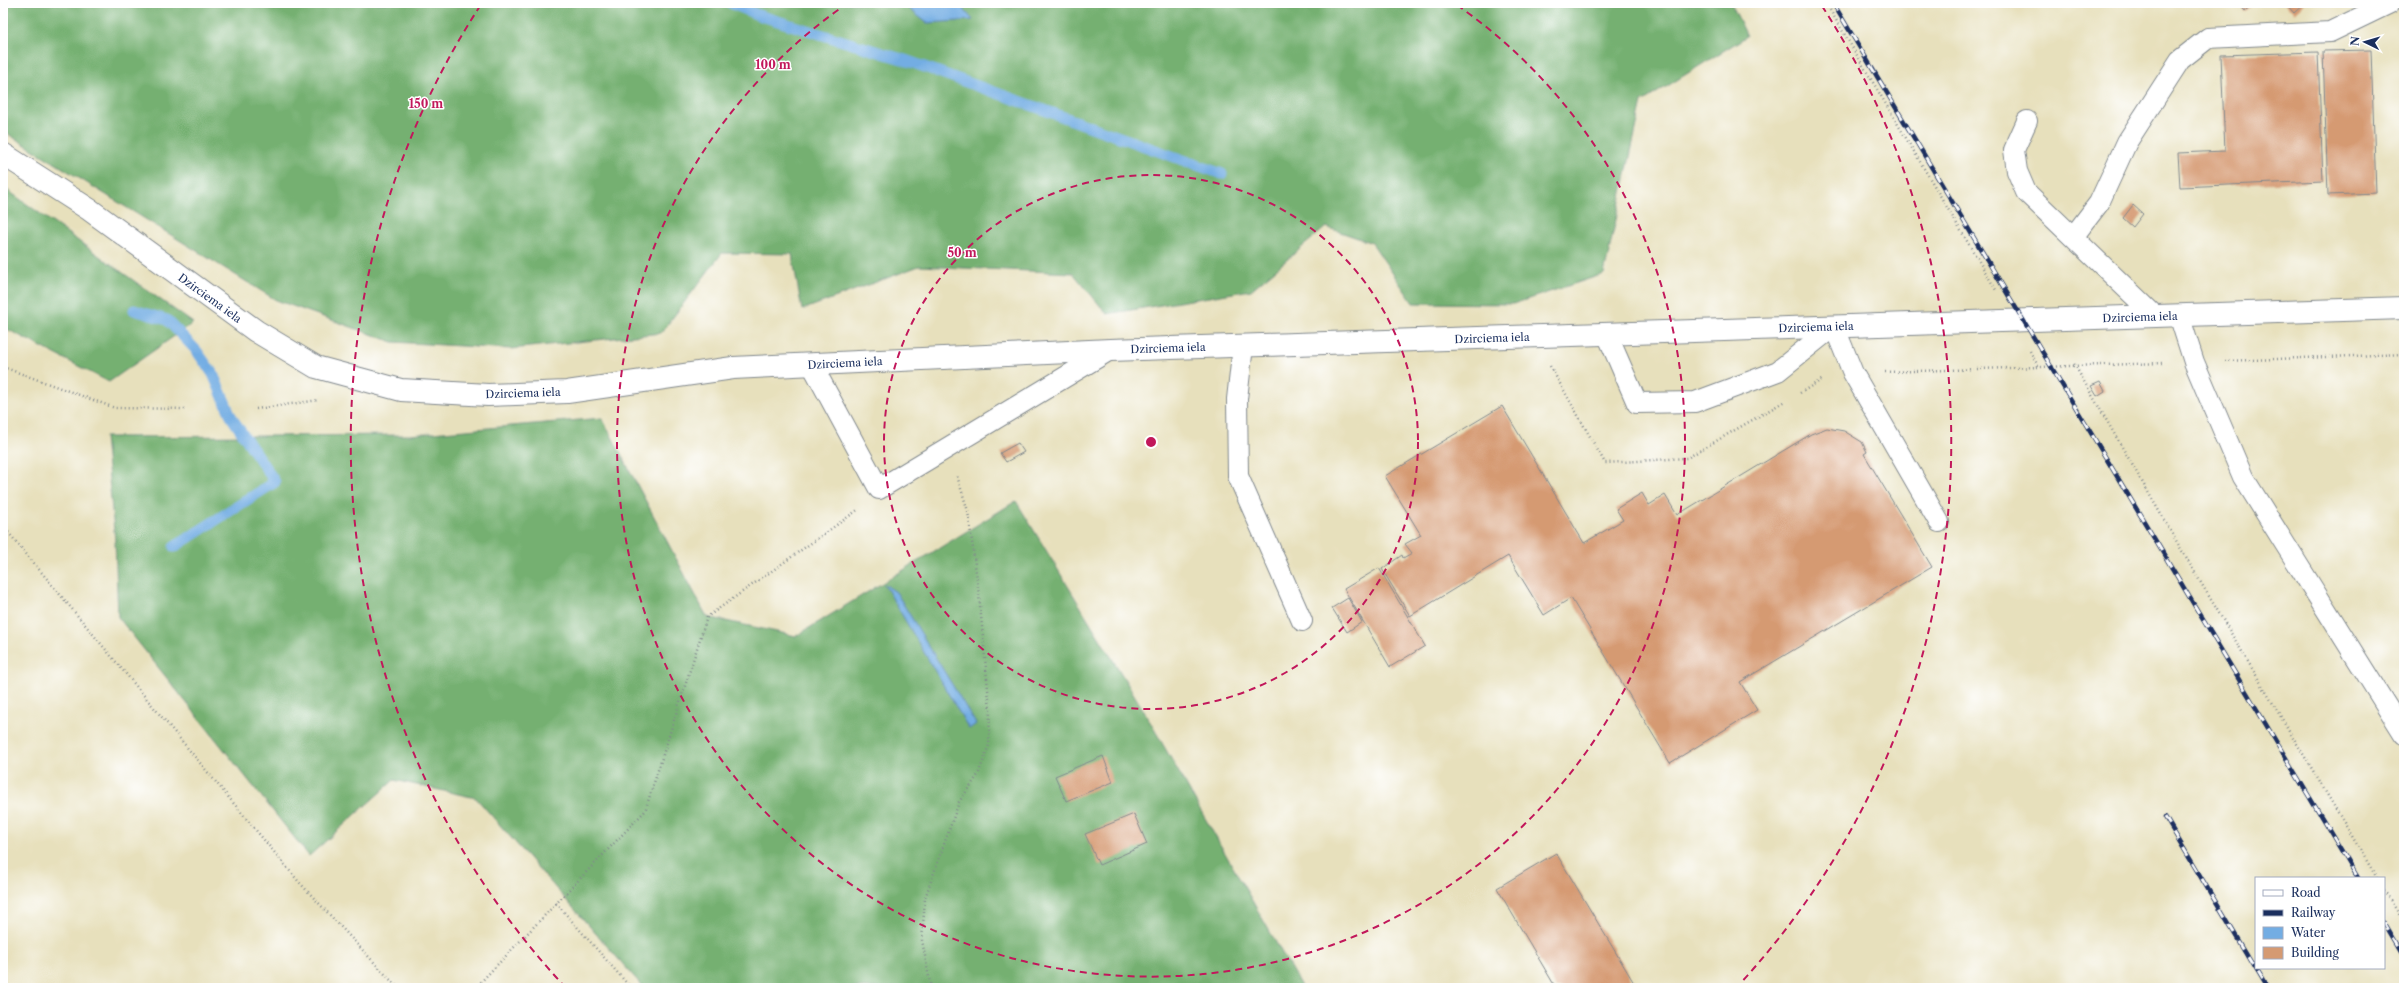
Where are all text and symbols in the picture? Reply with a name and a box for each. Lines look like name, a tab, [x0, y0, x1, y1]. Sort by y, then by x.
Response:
north arrow	[2345, 22, 2385, 62]
text: N	[2348, 35, 2362, 47]
text: 100 m	[755, 57, 791, 72]
text: 150 m	[409, 96, 443, 111]
text: 50 m	[947, 245, 977, 260]
street label: Dzirciema iela	[175, 270, 245, 326]
street label: Dzirciema iela	[2102, 309, 2178, 325]
street label: Dzirciema iela	[1778, 319, 1854, 335]
street label: Dzirciema iela	[1454, 330, 1530, 346]
street label: Dzirciema iela	[1130, 340, 1206, 356]
street label: Dzirciema iela	[807, 354, 883, 372]
street label: Dzirciema iela	[485, 385, 561, 401]
centre of rings	[1144, 435, 1158, 449]
legend	[2255, 877, 2385, 969]
text: Road	[2291, 885, 2321, 900]
text: Railway	[2291, 905, 2336, 920]
text: Water	[2290, 925, 2325, 940]
text: Building	[2291, 945, 2339, 960]

